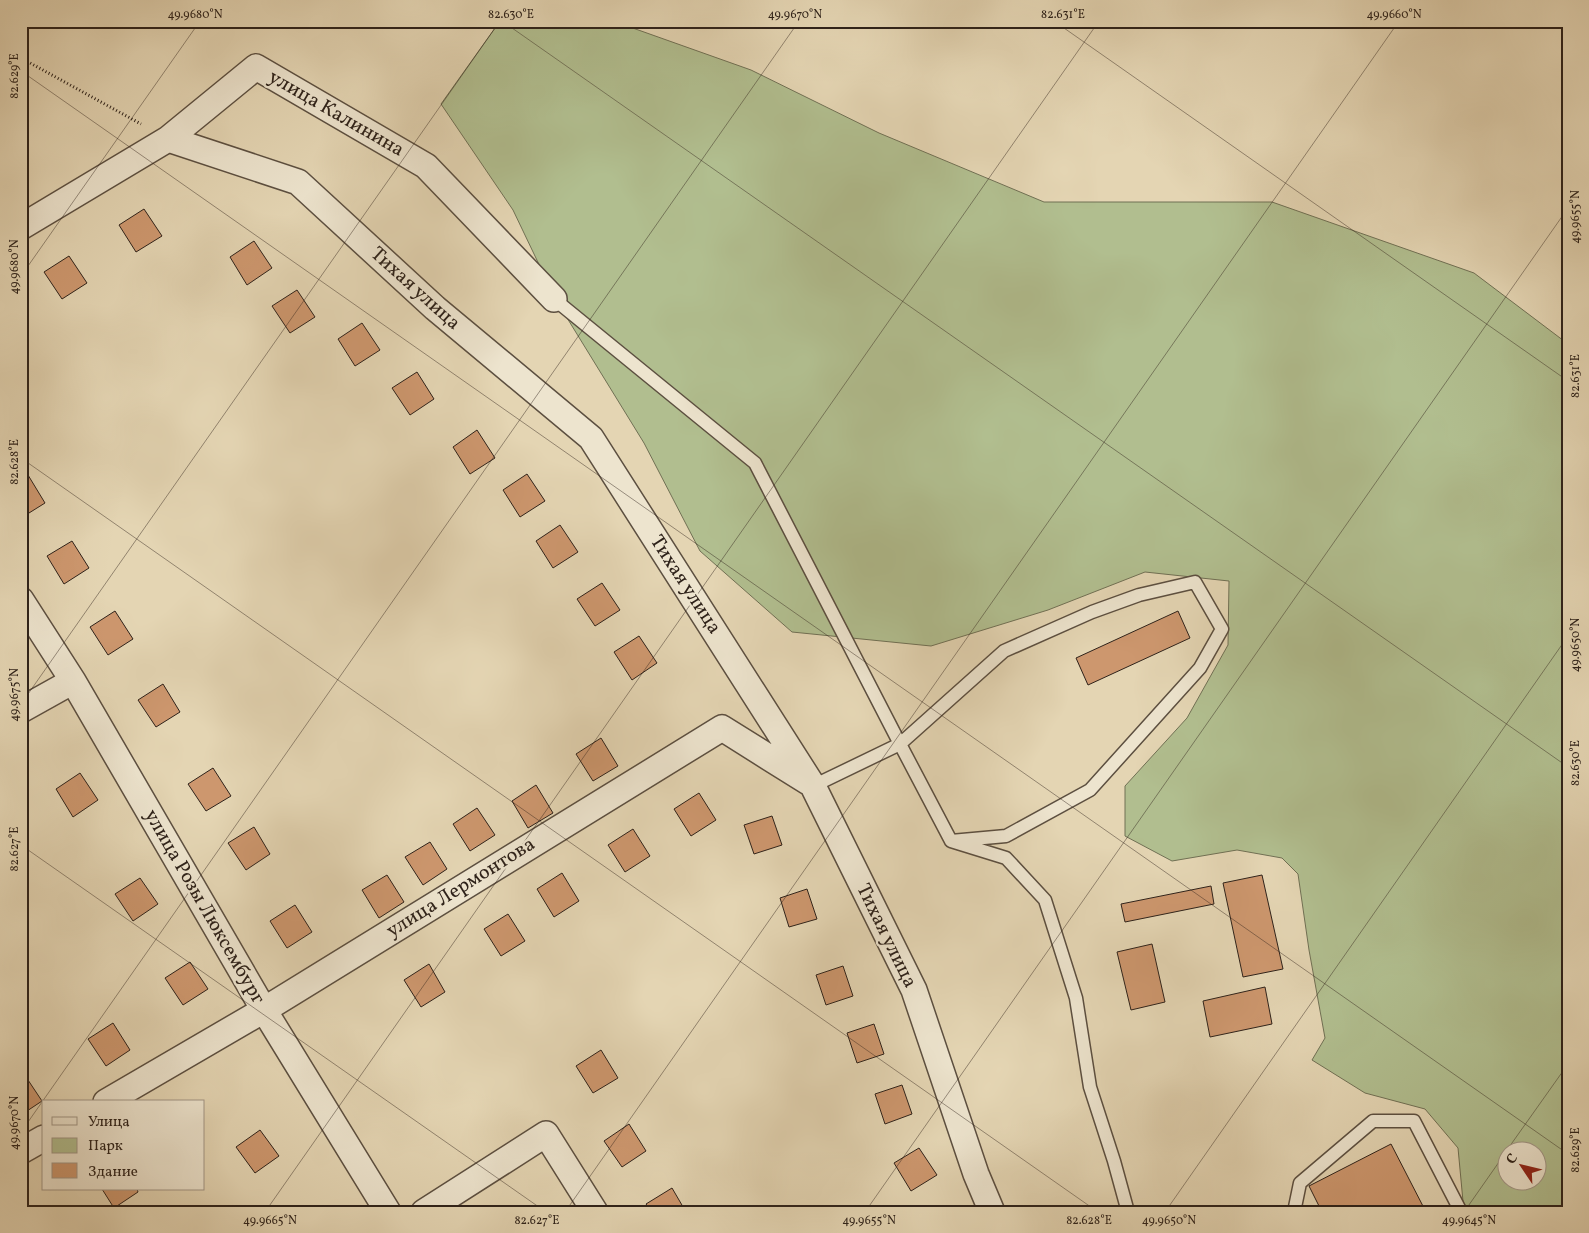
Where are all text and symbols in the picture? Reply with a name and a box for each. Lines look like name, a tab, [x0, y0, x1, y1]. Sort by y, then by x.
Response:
text: 49.9680°N	[167, 7, 223, 23]
text: 82.630°E	[488, 7, 534, 23]
text: 49.9670°N	[768, 7, 822, 23]
text: 82.631°E	[1041, 7, 1085, 23]
text: 49.9660°N	[1366, 7, 1422, 23]
text: 82.629°E	[7, 53, 23, 99]
street label: улица Калинина	[263, 64, 409, 164]
text: 49.9655°N	[1568, 190, 1584, 244]
text: 49.9680°N	[7, 239, 23, 295]
street label: Тихая улица	[364, 241, 466, 337]
text: 82.631°E	[1568, 354, 1584, 398]
text: 82.628°E	[7, 439, 23, 485]
street label: Тихая улица	[642, 530, 728, 640]
text: 49.9650°N	[1568, 618, 1584, 672]
text: 49.9675°N	[7, 668, 23, 722]
text: 82.630°E	[1568, 740, 1584, 786]
street label: улица Розы Люксембург	[137, 804, 271, 1010]
text: 82.627°E	[7, 826, 23, 872]
street label: улица Лермонтова	[381, 831, 541, 945]
street label: Тихая улица	[849, 879, 923, 993]
text: 49.9670°N	[7, 1096, 23, 1150]
legend	[42, 1100, 205, 1190]
text: Улица	[88, 1112, 130, 1133]
text: 82.629°E	[1568, 1127, 1584, 1173]
text: Парк	[88, 1136, 123, 1157]
north arrow	[1496, 1140, 1546, 1190]
text: С	[1502, 1150, 1523, 1169]
text: Здание	[88, 1162, 138, 1183]
text: 49.9665°N	[243, 1213, 297, 1229]
text: 82.627°E	[514, 1213, 560, 1229]
text: 49.9655°N	[842, 1213, 896, 1229]
text: 82.628°E	[1066, 1213, 1112, 1229]
text: 49.9650°N	[1142, 1213, 1196, 1229]
text: 49.9645°N	[1442, 1213, 1496, 1229]

